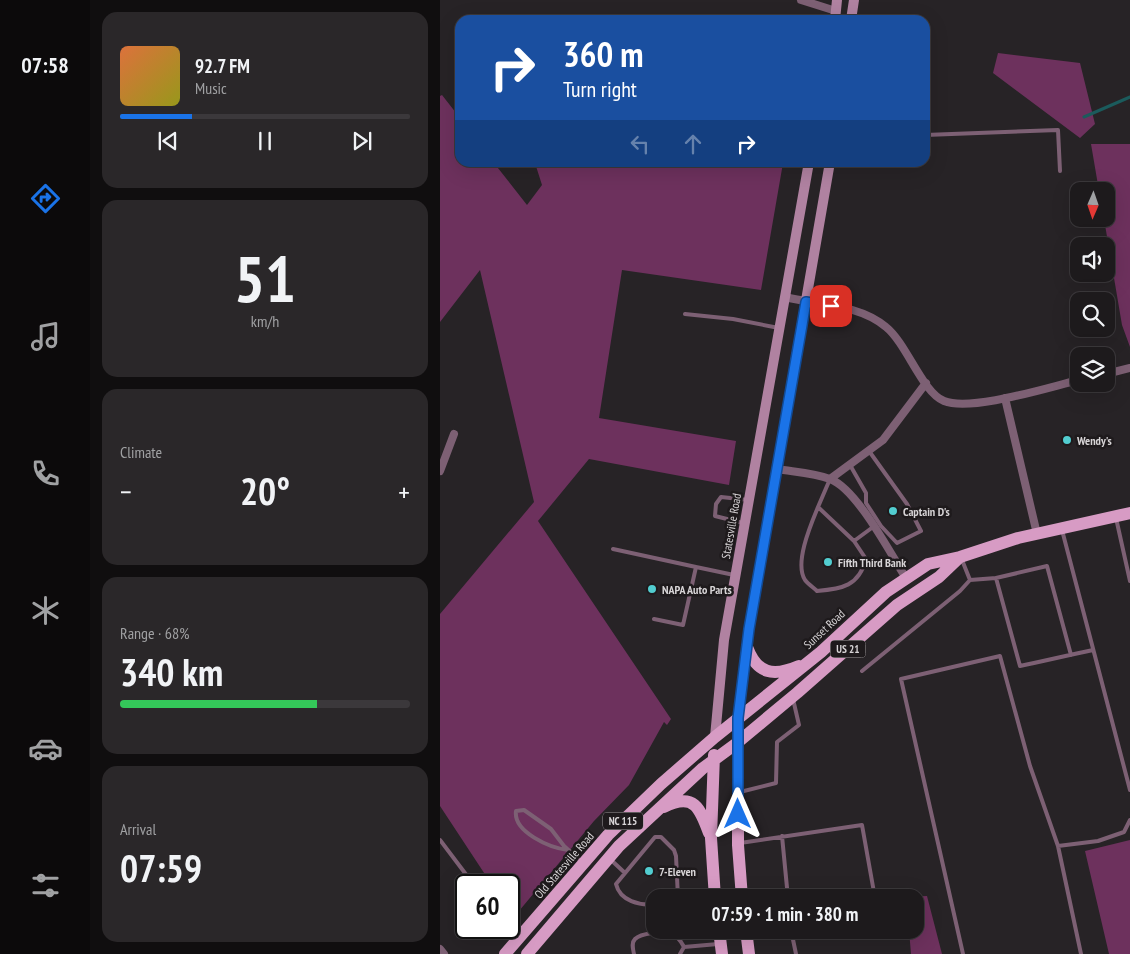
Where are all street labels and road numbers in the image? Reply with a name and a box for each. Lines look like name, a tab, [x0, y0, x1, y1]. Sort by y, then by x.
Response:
street label: Statesville Road	[718, 492, 744, 560]
street label: Sunset Road	[800, 606, 848, 652]
road number: US 21	[830, 641, 866, 658]
road number: NC 115	[603, 812, 643, 829]
street label: Old Statesville Road	[531, 829, 597, 901]

